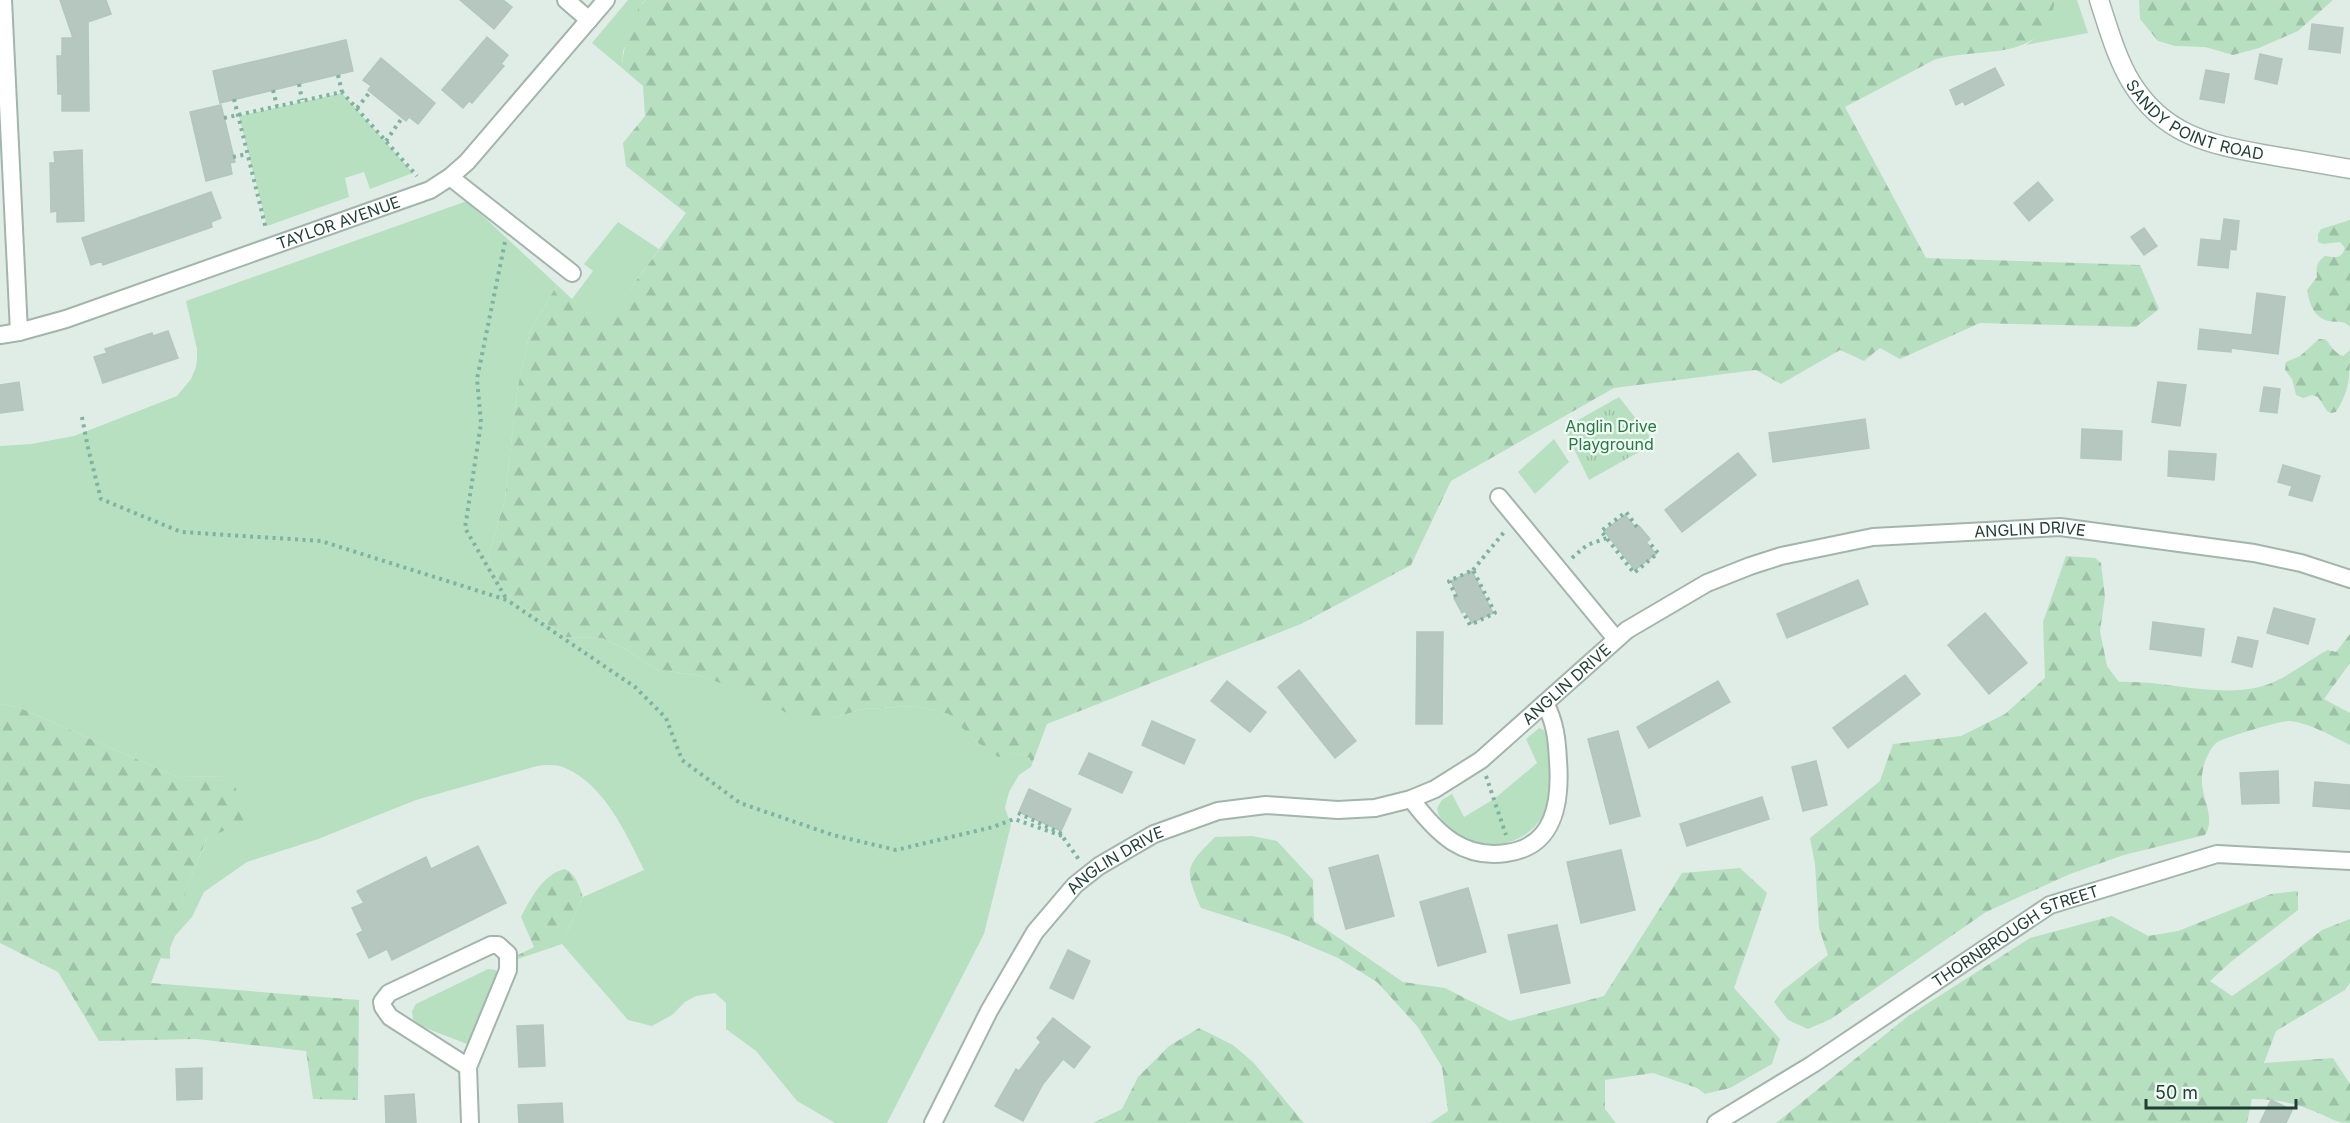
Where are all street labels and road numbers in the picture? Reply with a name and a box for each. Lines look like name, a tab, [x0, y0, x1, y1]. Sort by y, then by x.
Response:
street label: SANDY POINT ROAD	[2122, 76, 2265, 164]
street label: TAYLOR AVENUE	[274, 191, 403, 254]
street label: ANGLIN DRIVE	[1974, 517, 2087, 542]
street label: ANGLIN DRIVE	[1518, 639, 1615, 729]
street label: ANGLIN DRIVE	[1062, 821, 1166, 898]
street label: THORNBROUGH STREET	[1928, 881, 2101, 991]

